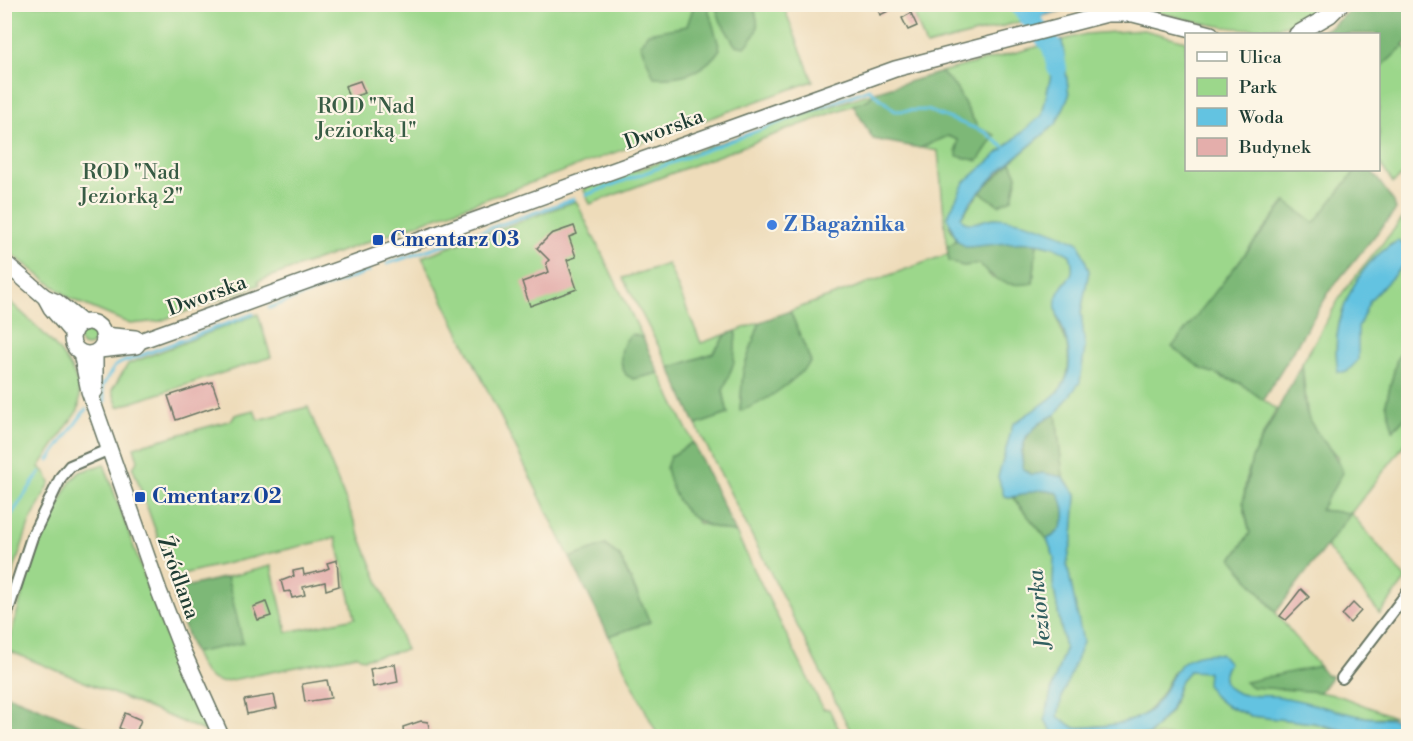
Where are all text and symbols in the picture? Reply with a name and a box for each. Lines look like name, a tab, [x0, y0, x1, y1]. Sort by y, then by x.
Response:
legend	[1185, 33, 1380, 171]
text: Ulica	[1239, 46, 1283, 69]
text: Park	[1239, 76, 1278, 99]
park label: ROD "Nad Jeziorką 1"	[314, 94, 417, 144]
street label: Dworska	[621, 103, 708, 156]
text: Woda	[1238, 106, 1284, 129]
text: Budynek	[1238, 136, 1312, 159]
park label: ROD "Nad Jeziorką 2"	[78, 160, 183, 210]
place label: Z Bagażnika	[784, 212, 906, 238]
marker: Z Bagażnika	[765, 218, 779, 232]
place label: Cmentarz 03	[390, 227, 520, 253]
marker: Cmentarz 03	[371, 233, 385, 247]
street label: Dworska	[164, 269, 251, 322]
place label: Cmentarz 02	[152, 484, 282, 510]
marker: Cmentarz 02	[133, 490, 147, 504]
street label: Źródlana	[151, 532, 207, 623]
water label: Jeziorka	[1022, 567, 1058, 653]

